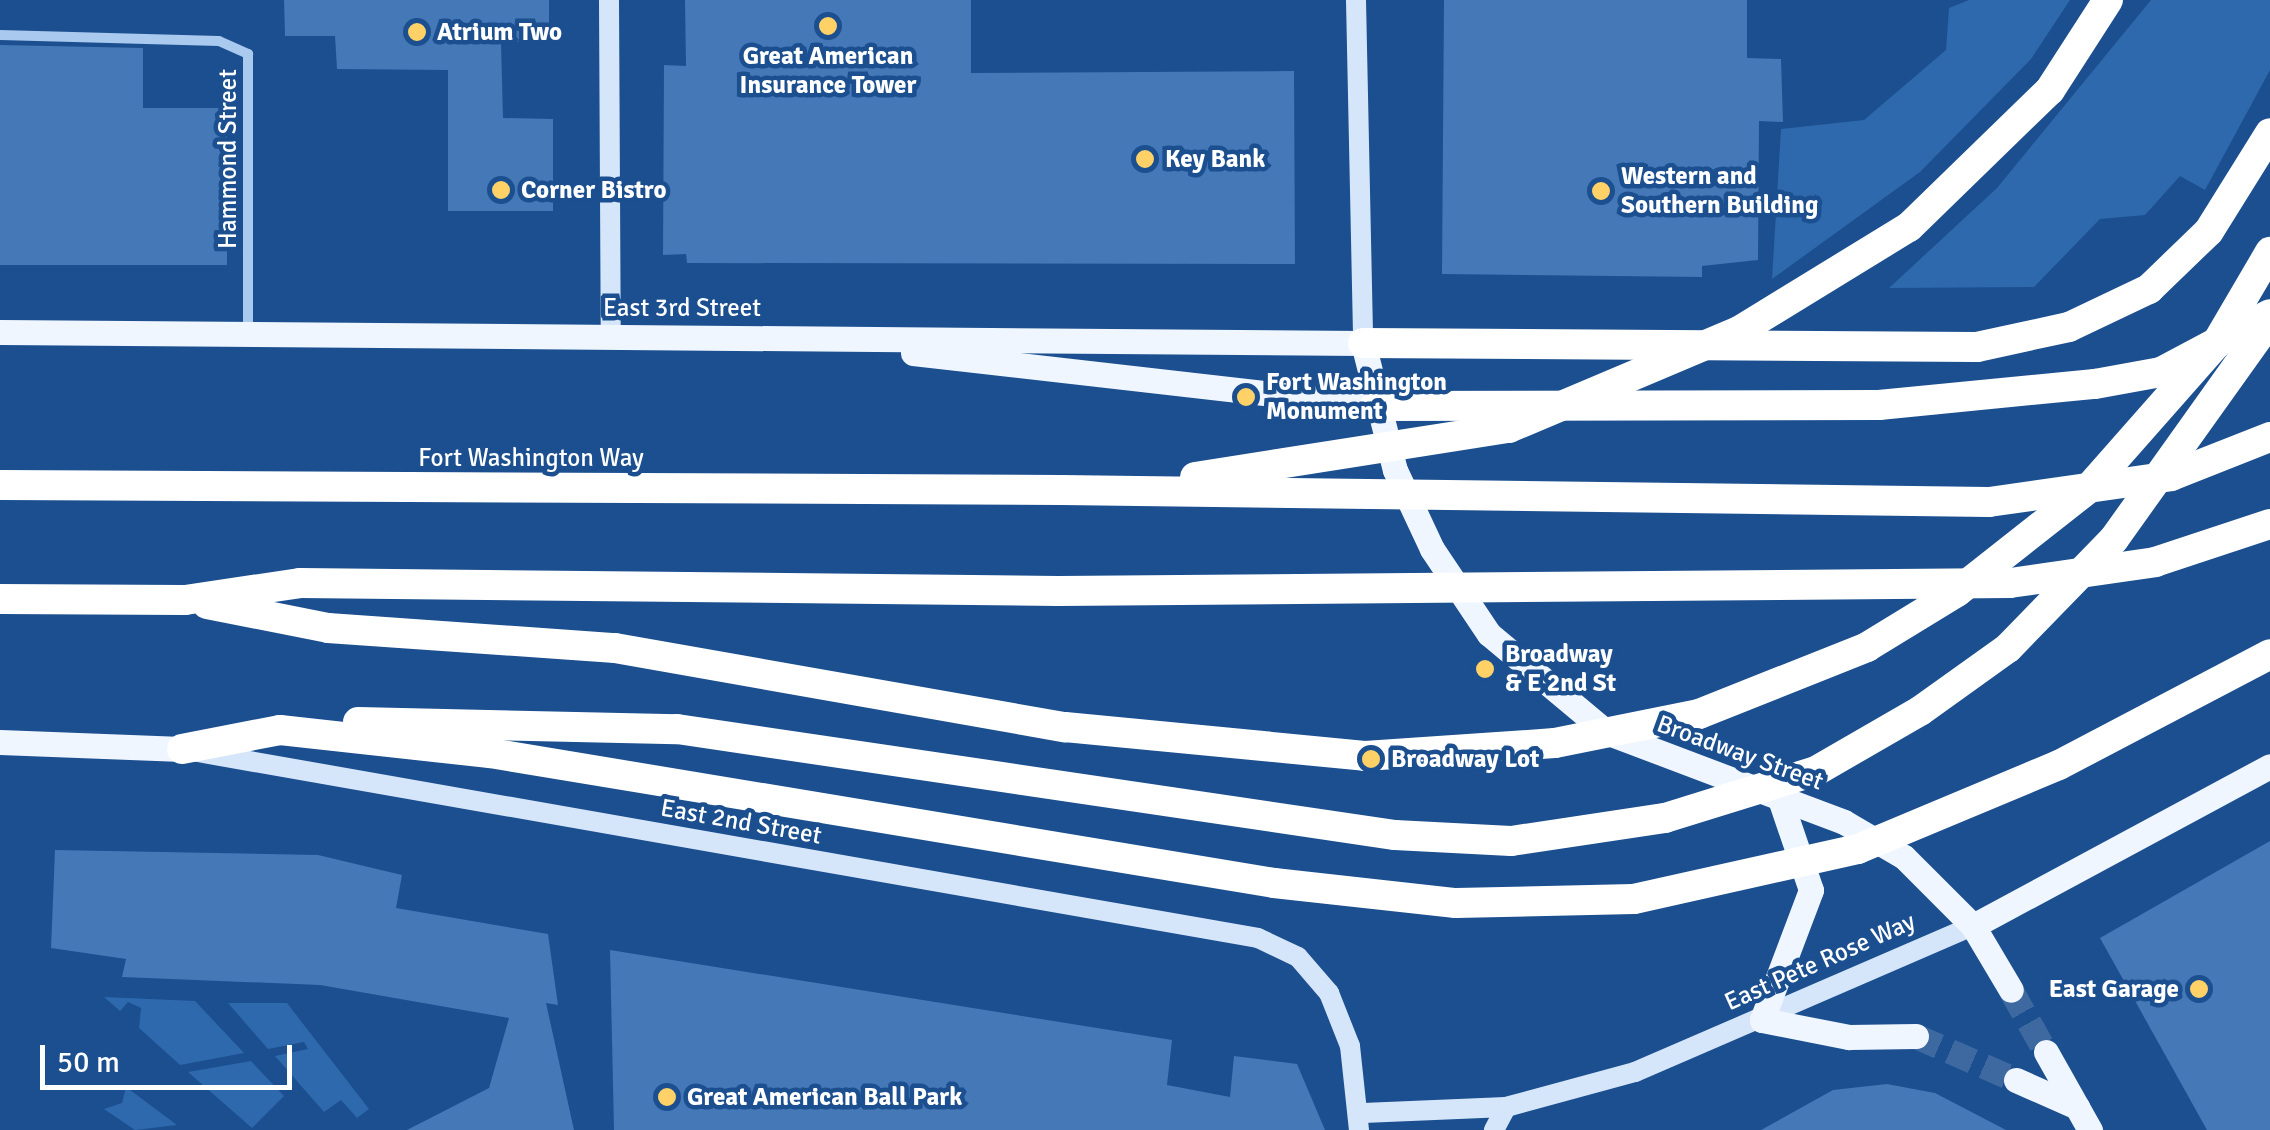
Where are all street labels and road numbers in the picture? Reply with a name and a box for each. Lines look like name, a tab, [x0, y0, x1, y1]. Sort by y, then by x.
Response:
street label: Hammond Street	[213, 69, 243, 249]
street label: East 3rd Street	[603, 293, 761, 323]
street label: Fort Washington Way	[418, 443, 644, 473]
street label: Broadway Street	[1653, 709, 1827, 797]
street label: East 2nd Street	[658, 793, 824, 851]
street label: East Pete Rose Way	[1720, 907, 1920, 1017]

